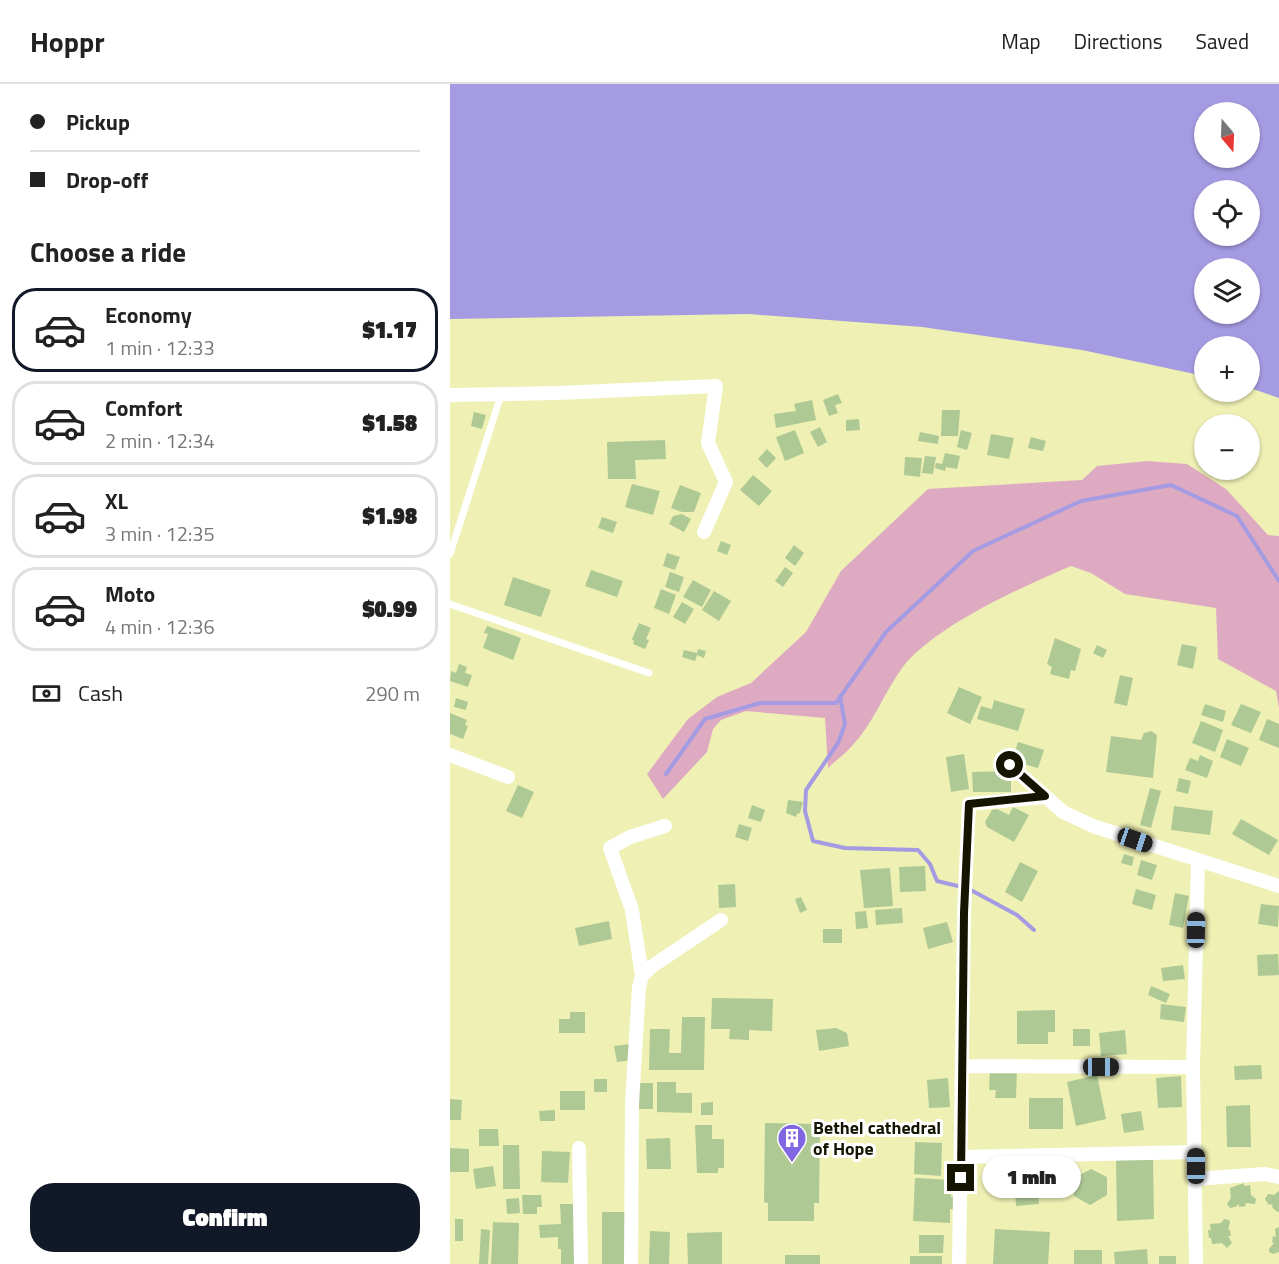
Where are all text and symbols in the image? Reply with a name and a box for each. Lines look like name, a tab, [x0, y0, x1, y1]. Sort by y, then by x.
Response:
text: Hoppr	[30, 20, 105, 63]
text: Map	[1001, 25, 1041, 57]
text: Directions	[1074, 25, 1163, 57]
text: Saved	[1196, 25, 1249, 57]
north arrow	[1194, 102, 1260, 168]
map controls	[1194, 102, 1260, 480]
text: Pickup	[66, 105, 130, 139]
text: Drop-off	[66, 163, 148, 197]
button: locate	[1194, 180, 1260, 246]
text: Choose a ride	[30, 231, 186, 272]
button: layers	[1194, 258, 1260, 324]
text: Economy	[105, 298, 192, 332]
icon: car	[33, 303, 87, 357]
text: $1.17	[362, 313, 417, 347]
text: 1 min · 12:33	[105, 332, 215, 363]
button: +	[1194, 336, 1260, 402]
text: Comfort	[105, 391, 183, 425]
icon: car	[33, 396, 87, 450]
text: $1.58	[362, 406, 417, 440]
button: −	[1194, 414, 1260, 480]
text: 2 min · 12:34	[105, 425, 215, 456]
text: XL	[105, 484, 128, 518]
icon: car	[33, 489, 87, 543]
text: $1.98	[362, 499, 417, 533]
text: 3 min · 12:35	[105, 518, 215, 549]
text: Moto	[105, 577, 155, 611]
icon: car	[33, 582, 87, 636]
text: $0.99	[362, 592, 417, 626]
text: 4 min · 12:36	[105, 611, 215, 642]
text: Cash	[78, 676, 123, 710]
icon: cash	[30, 677, 63, 710]
text: 290 m	[365, 678, 420, 709]
route start	[996, 751, 1023, 778]
car	[1115, 826, 1155, 854]
car	[1187, 912, 1205, 948]
car	[1083, 1058, 1119, 1076]
place label: Bethel cathedral of Hope	[813, 1114, 941, 1162]
building icon: Bethel cathedral of Hope	[776, 1122, 808, 1164]
car	[1187, 1148, 1205, 1184]
callout: 1 min	[982, 1157, 1081, 1199]
text: 1 min	[1007, 1161, 1056, 1192]
route end	[947, 1164, 974, 1191]
button: Confirm	[30, 1183, 420, 1252]

